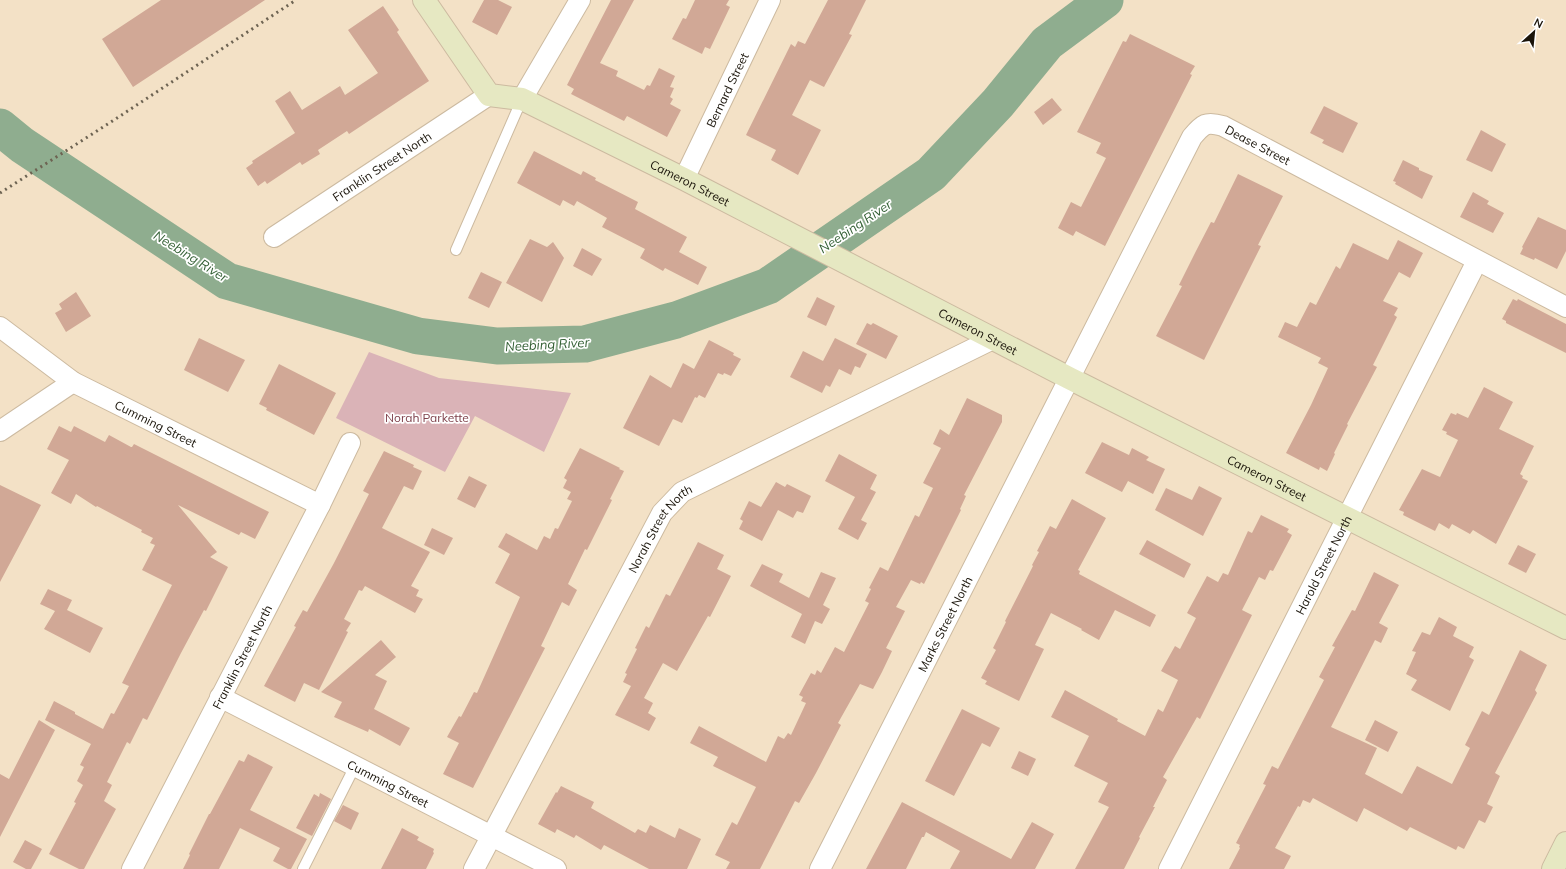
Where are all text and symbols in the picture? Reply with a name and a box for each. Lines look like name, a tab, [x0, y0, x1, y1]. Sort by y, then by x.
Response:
north arrow	[1514, 12, 1554, 52]
text: N	[1532, 15, 1545, 31]
street label: Bernard Street	[703, 50, 751, 130]
street label: Dease Street	[1223, 121, 1293, 168]
street label: Franklin Street North	[329, 128, 434, 204]
street label: Cameron Street	[648, 156, 732, 209]
water label: Neebing River	[816, 195, 895, 256]
water label: Neebing River	[151, 227, 232, 286]
street label: Cameron Street	[936, 304, 1020, 358]
water label: Neebing River	[504, 334, 591, 354]
street label: Cumming Street	[112, 397, 199, 450]
park label: Norah Parkette	[385, 410, 469, 425]
street label: Cameron Street	[1225, 451, 1309, 504]
street label: Norah Street North	[624, 481, 694, 575]
street label: Harold Street North	[1292, 513, 1354, 617]
street label: Marks Street North	[914, 574, 975, 674]
street label: Franklin Street North	[209, 602, 275, 711]
street label: Cumming Street	[345, 756, 432, 810]

